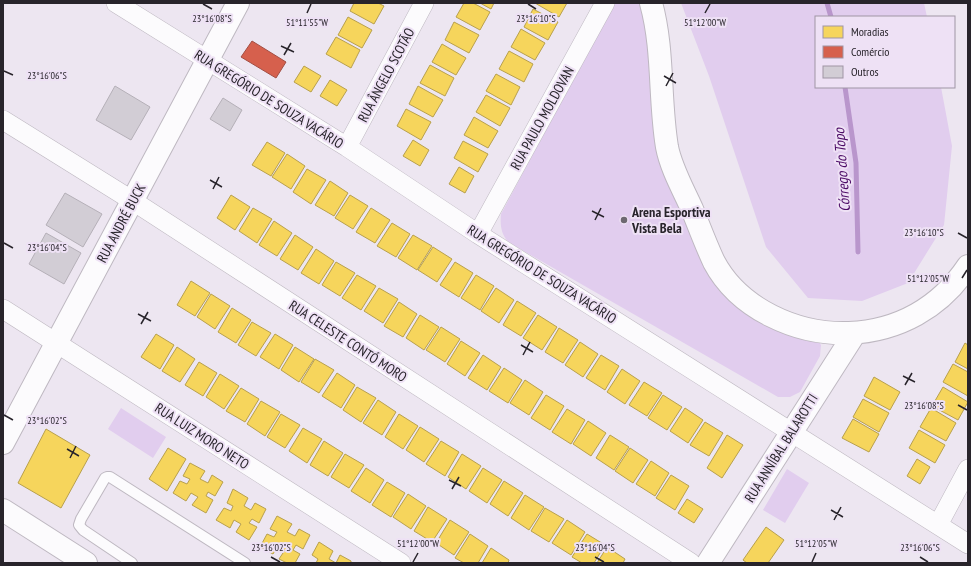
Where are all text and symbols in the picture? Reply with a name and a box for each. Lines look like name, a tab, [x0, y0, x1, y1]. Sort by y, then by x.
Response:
text: 23°16'08"S	[192, 12, 232, 25]
text: 23°16'10"S	[516, 12, 556, 25]
text: 51°11'55"W	[286, 16, 328, 29]
text: 51°12'00"W	[684, 16, 726, 29]
legend	[815, 16, 955, 88]
street label: RUA ÂNGELO SCOTÃO	[354, 24, 419, 125]
text: Moradias	[851, 24, 889, 39]
text: Comércio	[851, 44, 889, 59]
street label: RUA GREGÓRIO DE SOUZA VACÁRIO	[191, 46, 347, 153]
street label: RUA PAULO MOLDOVAN	[506, 63, 578, 173]
text: Outros	[851, 64, 879, 79]
text: 23°16'06"S	[27, 69, 67, 82]
water label: Córrego do Topo	[829, 126, 854, 212]
street label: RUA ANDRÉ BUCK	[93, 180, 149, 266]
place label: Arena Esportiva Vista Bela	[631, 203, 711, 237]
marker: Arena Esportiva Vista Bela	[619, 215, 629, 225]
street label: RUA GREGÓRIO DE SOUZA VACÁRIO	[464, 221, 620, 328]
text: 23°16'10"S	[904, 226, 944, 239]
text: 23°16'04"S	[27, 241, 67, 254]
text: 51°12'05"W	[907, 272, 949, 285]
street label: RUA CELESTE CONTÓ MORO	[286, 296, 411, 386]
street label: RUA ANNÍBAL BALAROTTI	[740, 390, 822, 506]
street label: RUA LUIZ MORO NETO	[151, 399, 253, 473]
text: 23°16'08"S	[904, 399, 944, 412]
text: 23°16'02"S	[27, 414, 67, 427]
text: 51°12'00"W	[397, 537, 439, 550]
text: 51°12'05"W	[795, 537, 837, 550]
text: 23°16'02"S	[251, 541, 291, 554]
text: 23°16'04"S	[575, 541, 615, 554]
text: 23°16'06"S	[900, 541, 940, 554]

